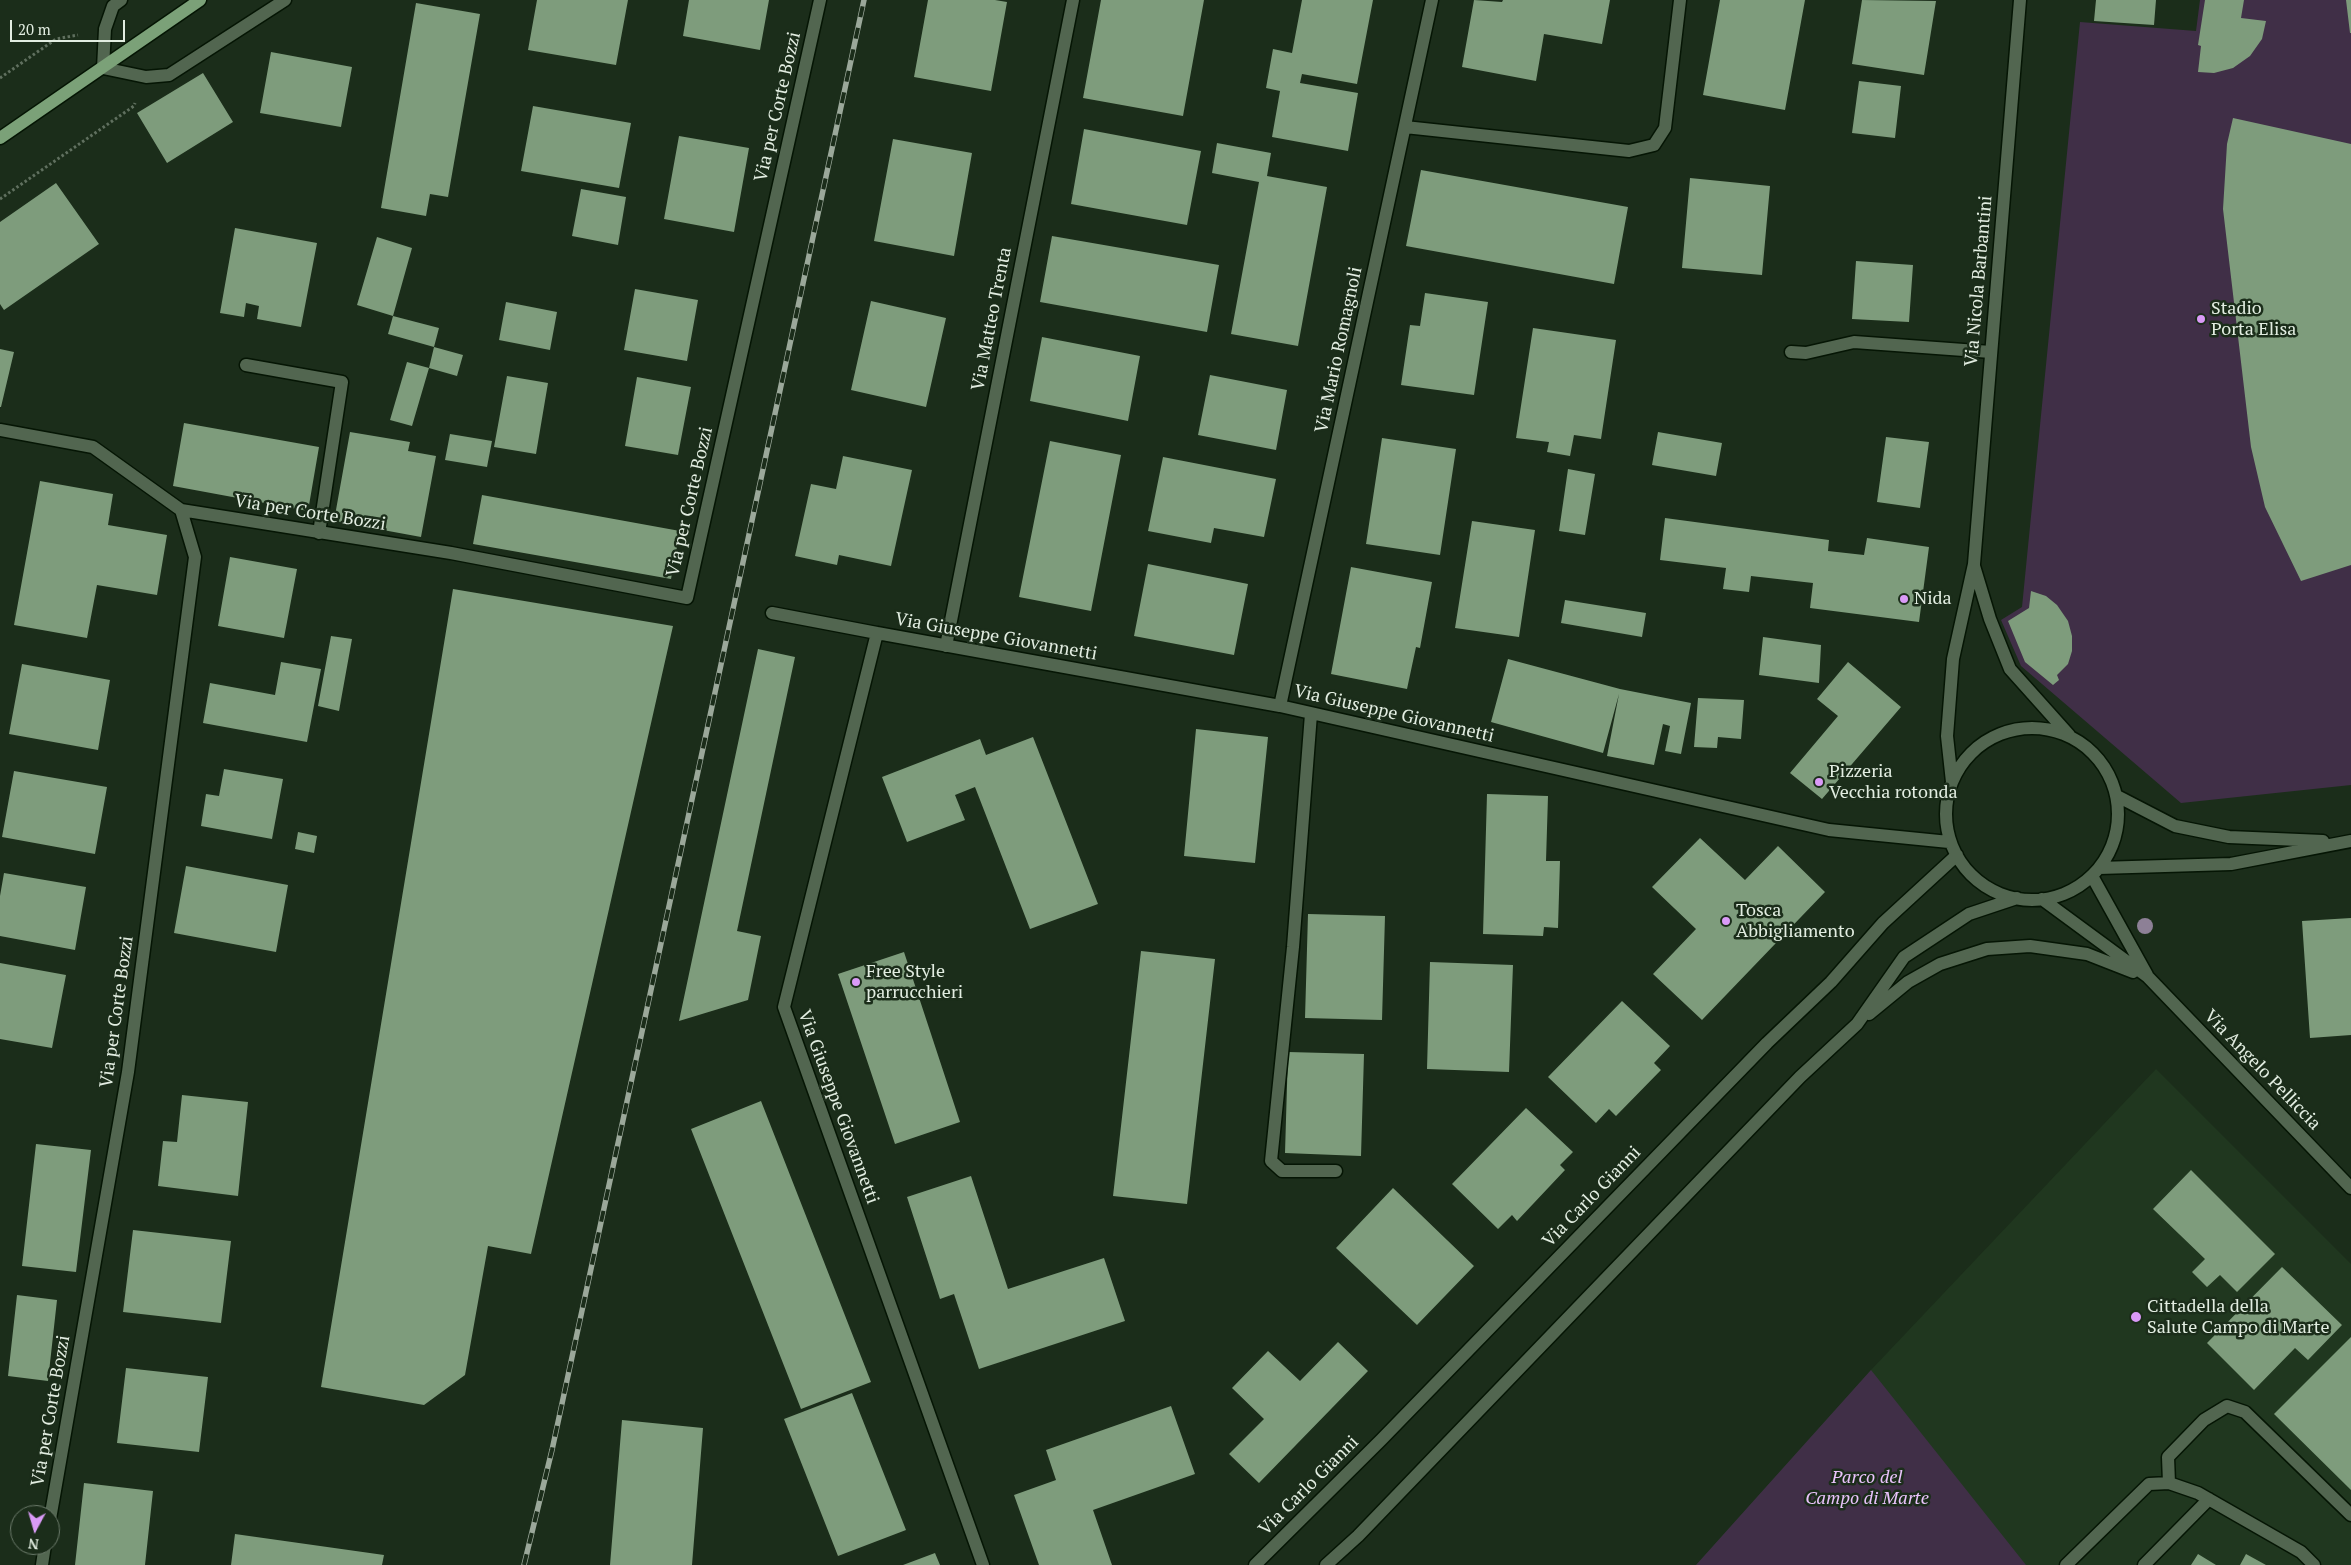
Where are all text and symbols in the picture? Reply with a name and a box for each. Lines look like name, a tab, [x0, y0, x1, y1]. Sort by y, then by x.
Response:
scale bar	[12, 10, 128, 42]
text: 20 m	[18, 19, 51, 39]
street label: Via per Corte Bozzi	[750, 30, 806, 184]
street label: Via Nicola Barbantini	[1961, 195, 1997, 367]
street label: Via Matteo Trenta	[968, 245, 1016, 393]
street label: Via Mario Romagnoli	[1311, 265, 1367, 435]
place label: Stadio Porta Elisa	[2211, 298, 2296, 340]
marker: Stadio Porta Elisa	[2195, 313, 2207, 325]
street label: Via per Corte Bozzi	[662, 425, 718, 579]
street label: Via per Corte Bozzi	[233, 490, 387, 536]
place label: Nida	[1914, 588, 1952, 610]
marker: Nida	[1898, 593, 1910, 605]
street label: Via Giuseppe Giovannetti	[893, 609, 1099, 665]
street label: Via Giuseppe Giovannetti	[1292, 680, 1496, 748]
place label: Pizzeria Vecchia rotonda	[1829, 761, 1958, 804]
marker: Pizzeria Vecchia rotonda	[1813, 776, 1825, 788]
place label: Tosca Abbigliamento	[1736, 900, 1855, 942]
marker: Tosca Abbigliamento	[1720, 915, 1732, 927]
street label: Via per Corte Bozzi	[96, 935, 138, 1089]
place label: Free Style parrucchieri	[866, 961, 963, 1004]
marker: Free Style parrucchieri	[850, 976, 862, 988]
street label: Via Angelo Pelliccia	[2199, 1005, 2325, 1135]
street label: Via Giuseppe Giovannetti	[793, 1007, 883, 1207]
street label: Via Carlo Gianni	[1538, 1142, 1646, 1252]
place label: Cittadella della Salute Campo di Marte	[2147, 1296, 2329, 1338]
marker: Cittadella della Salute Campo di Marte	[2129, 1310, 2143, 1324]
street label: Via per Corte Bozzi	[27, 1334, 75, 1488]
street label: Via Carlo Gianni	[1255, 1432, 1363, 1540]
park label: Parco del Campo di Marte	[1805, 1467, 1929, 1510]
north arrow	[10, 1505, 60, 1555]
text: N	[27, 1534, 40, 1554]

